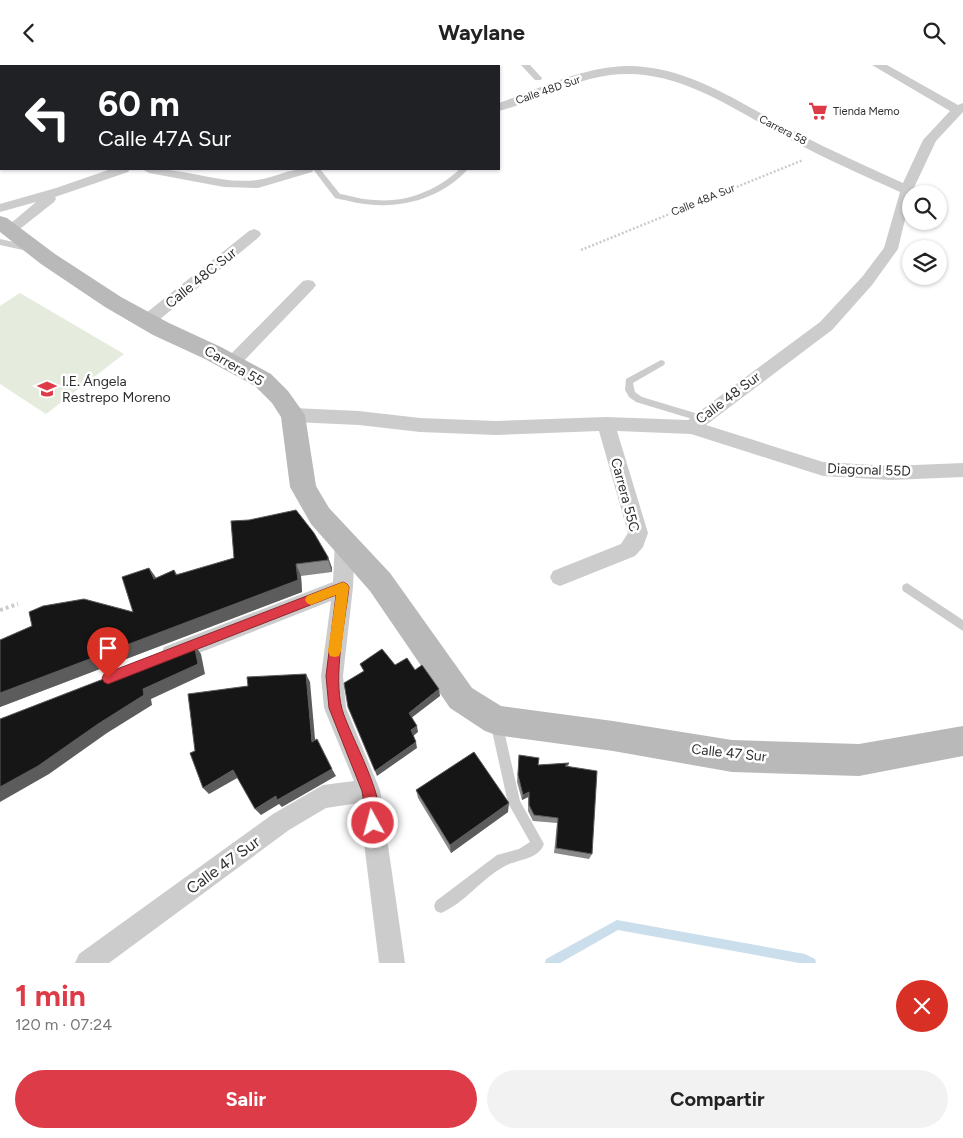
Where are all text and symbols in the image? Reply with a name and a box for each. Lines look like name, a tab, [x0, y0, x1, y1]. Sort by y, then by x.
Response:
icon: back	[15, 19, 43, 47]
text: Waylane	[438, 19, 525, 46]
icon: search	[920, 19, 948, 47]
street label: Calle 48D Sur	[514, 73, 582, 107]
text: 60 m	[98, 83, 180, 125]
icon: left	[15, 85, 80, 150]
supermarket icon: Tienda Memo	[807, 100, 829, 122]
place label: Tienda Memo	[833, 105, 900, 118]
street label: Carrera 58	[757, 112, 809, 148]
text: Calle 47A Sur	[98, 125, 231, 152]
street label: Calle 48A Sur	[669, 181, 737, 219]
map controls	[902, 185, 947, 285]
button: search	[902, 185, 947, 230]
button: layers	[902, 240, 947, 285]
street label: Calle 48C Sur	[162, 244, 240, 312]
street label: Carrera 55	[201, 342, 267, 390]
street label: Calle 48 Sur	[692, 368, 764, 428]
place label: I.E. Ángela Restrepo Moreno	[62, 373, 171, 406]
school or university icon: I.E. Ángela Restrepo Moreno	[36, 378, 58, 400]
street label: Carrera 55C	[607, 456, 643, 534]
street label: Diagonal 55D	[827, 460, 911, 480]
pin	[87, 627, 129, 678]
icon: arrive	[94, 634, 122, 662]
street label: Calle 47 Sur	[691, 741, 768, 765]
position arrow	[346, 796, 398, 848]
street label: Calle 47 Sur	[183, 832, 264, 898]
text: 1 min	[15, 977, 86, 1014]
button: close	[896, 980, 948, 1032]
text: 120 m · 07:24	[15, 1015, 112, 1034]
button: Salir	[15, 1070, 477, 1128]
button: Compartir	[487, 1070, 948, 1128]

